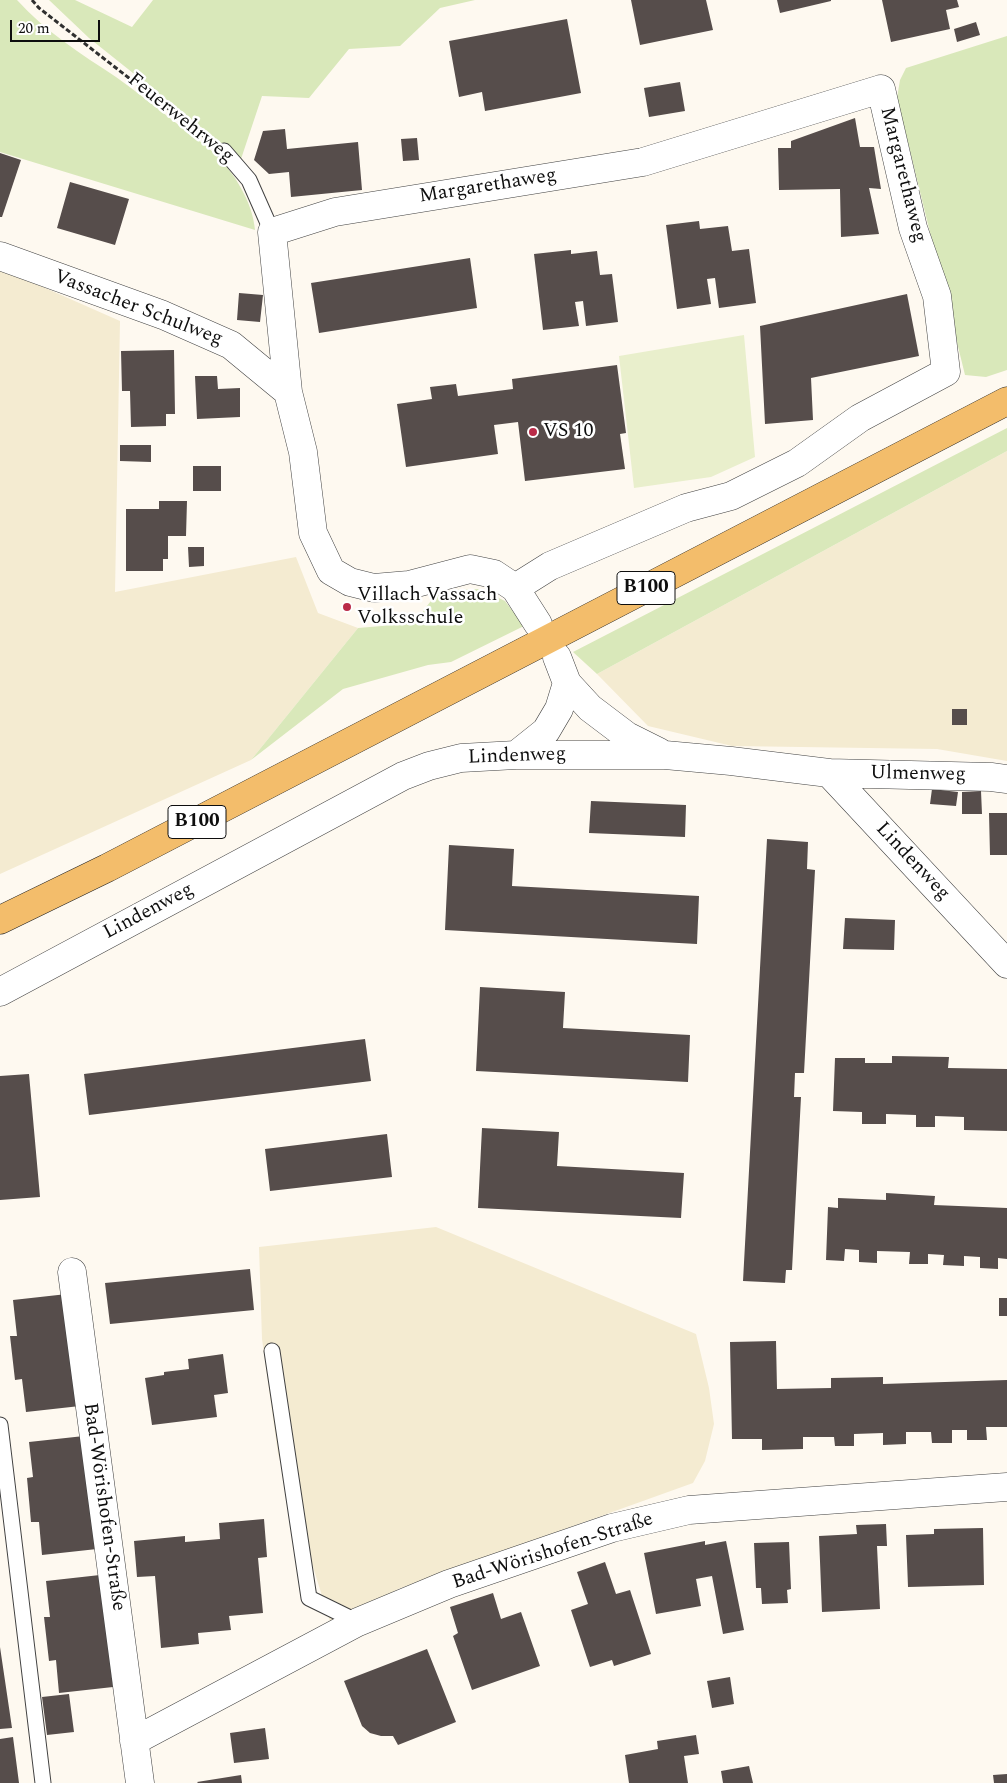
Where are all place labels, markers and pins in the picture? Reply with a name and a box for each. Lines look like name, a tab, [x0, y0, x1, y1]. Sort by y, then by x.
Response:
place label: VS 10	[543, 420, 593, 444]
marker: VS 10	[527, 426, 539, 438]
place label: Villach Vassach Volksschule	[357, 584, 497, 631]
marker: Villach Vassach Volksschule	[341, 601, 353, 613]

